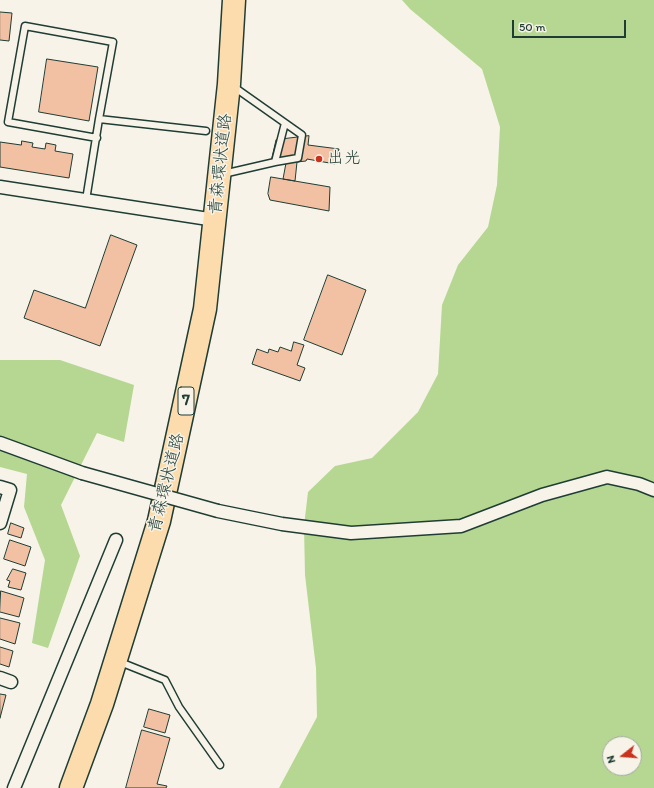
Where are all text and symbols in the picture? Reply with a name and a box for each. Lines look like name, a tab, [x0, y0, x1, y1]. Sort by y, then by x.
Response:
scale bar	[514, 12, 628, 38]
text: 50 m	[519, 20, 545, 34]
street label: 青森環状道路	[206, 112, 236, 216]
place label: 出光	[327, 149, 361, 169]
marker: 出光	[314, 154, 324, 164]
road number: 7	[178, 387, 194, 415]
street label: 青森環状道路	[145, 431, 189, 535]
north arrow	[602, 736, 642, 776]
text: N	[604, 754, 618, 765]

